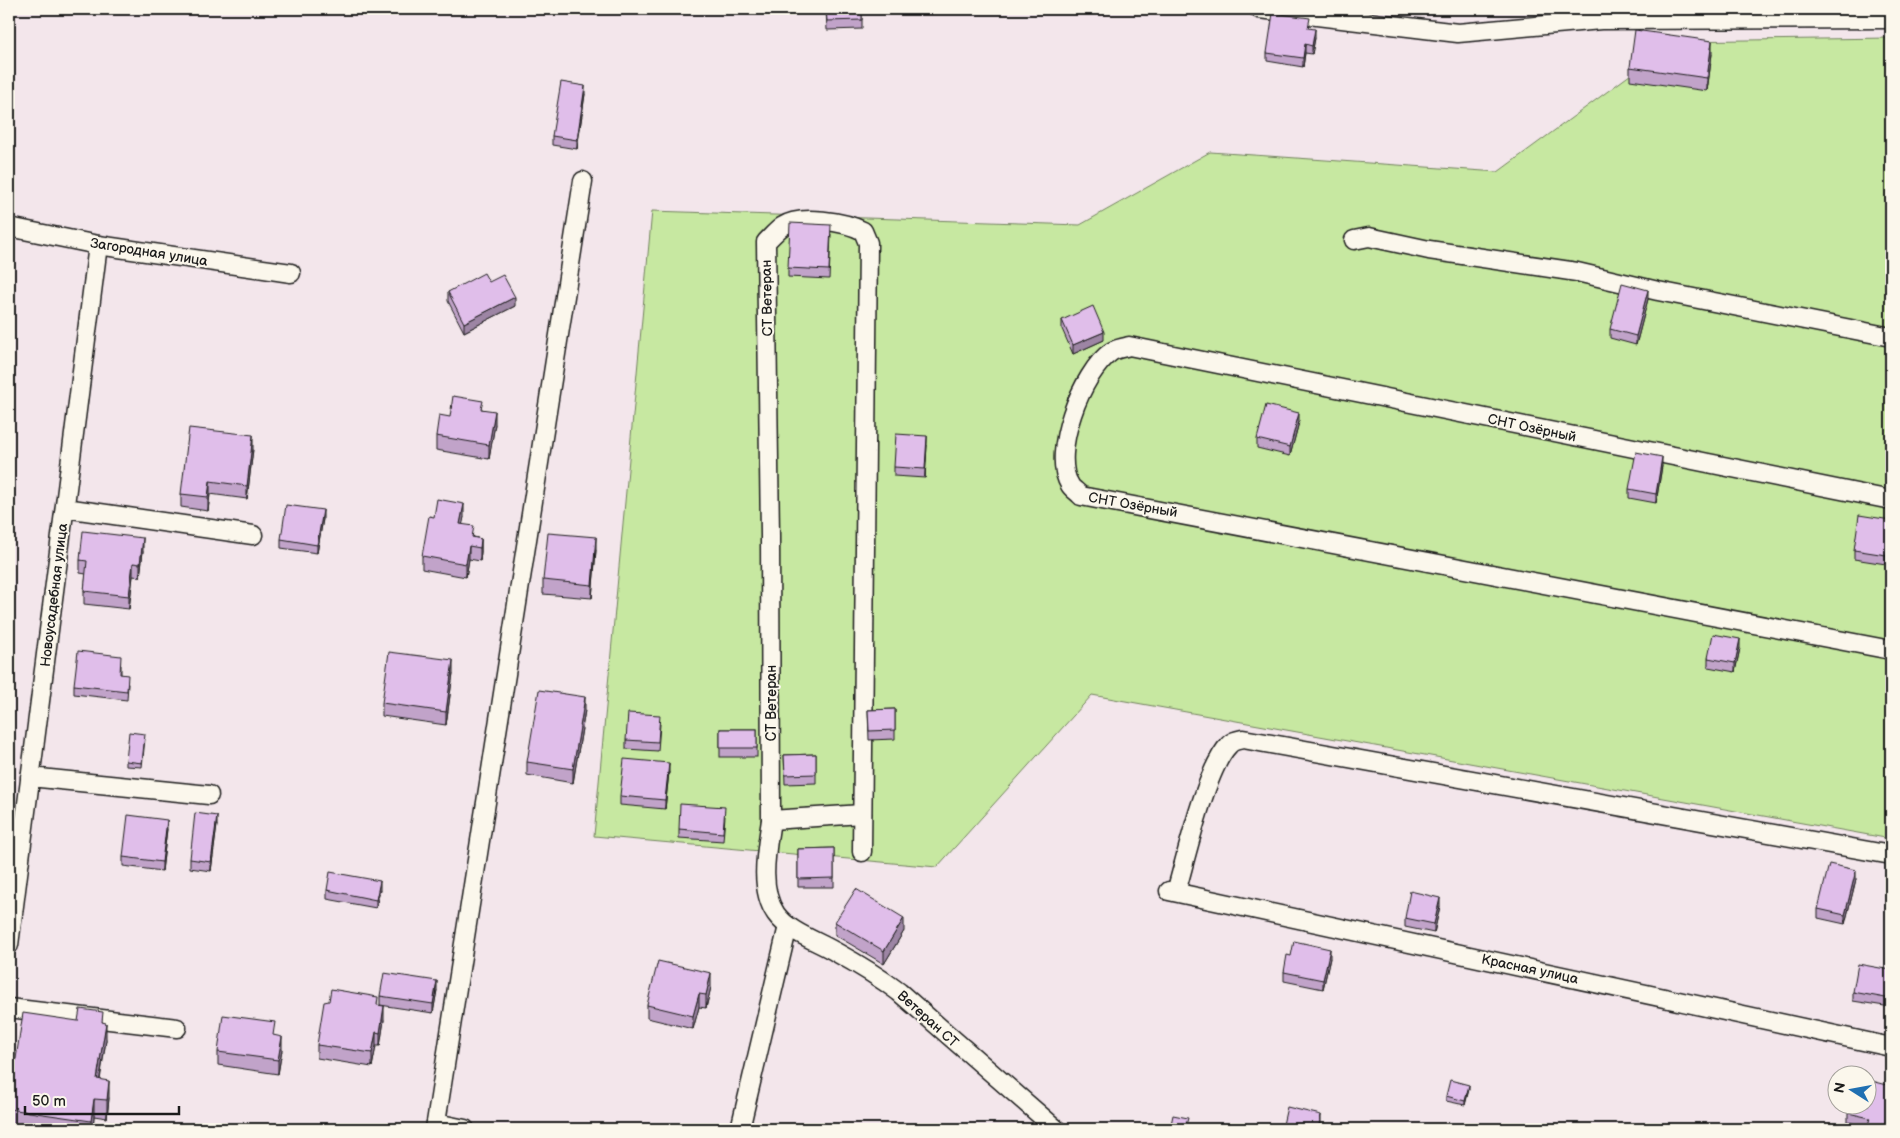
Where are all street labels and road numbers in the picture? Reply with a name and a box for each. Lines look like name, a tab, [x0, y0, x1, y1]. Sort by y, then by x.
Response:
street label: Загородная улица	[89, 234, 210, 270]
street label: СТ Ветеран	[758, 260, 776, 336]
street label: СНТ Озёрный	[1486, 410, 1578, 446]
street label: СНТ Озёрный	[1087, 489, 1179, 521]
street label: Новоусадебная улица	[37, 522, 71, 668]
street label: СТ Ветеран	[763, 665, 780, 741]
street label: Красная улица	[1480, 950, 1581, 988]
street label: Ветеран СТ	[894, 987, 963, 1051]

